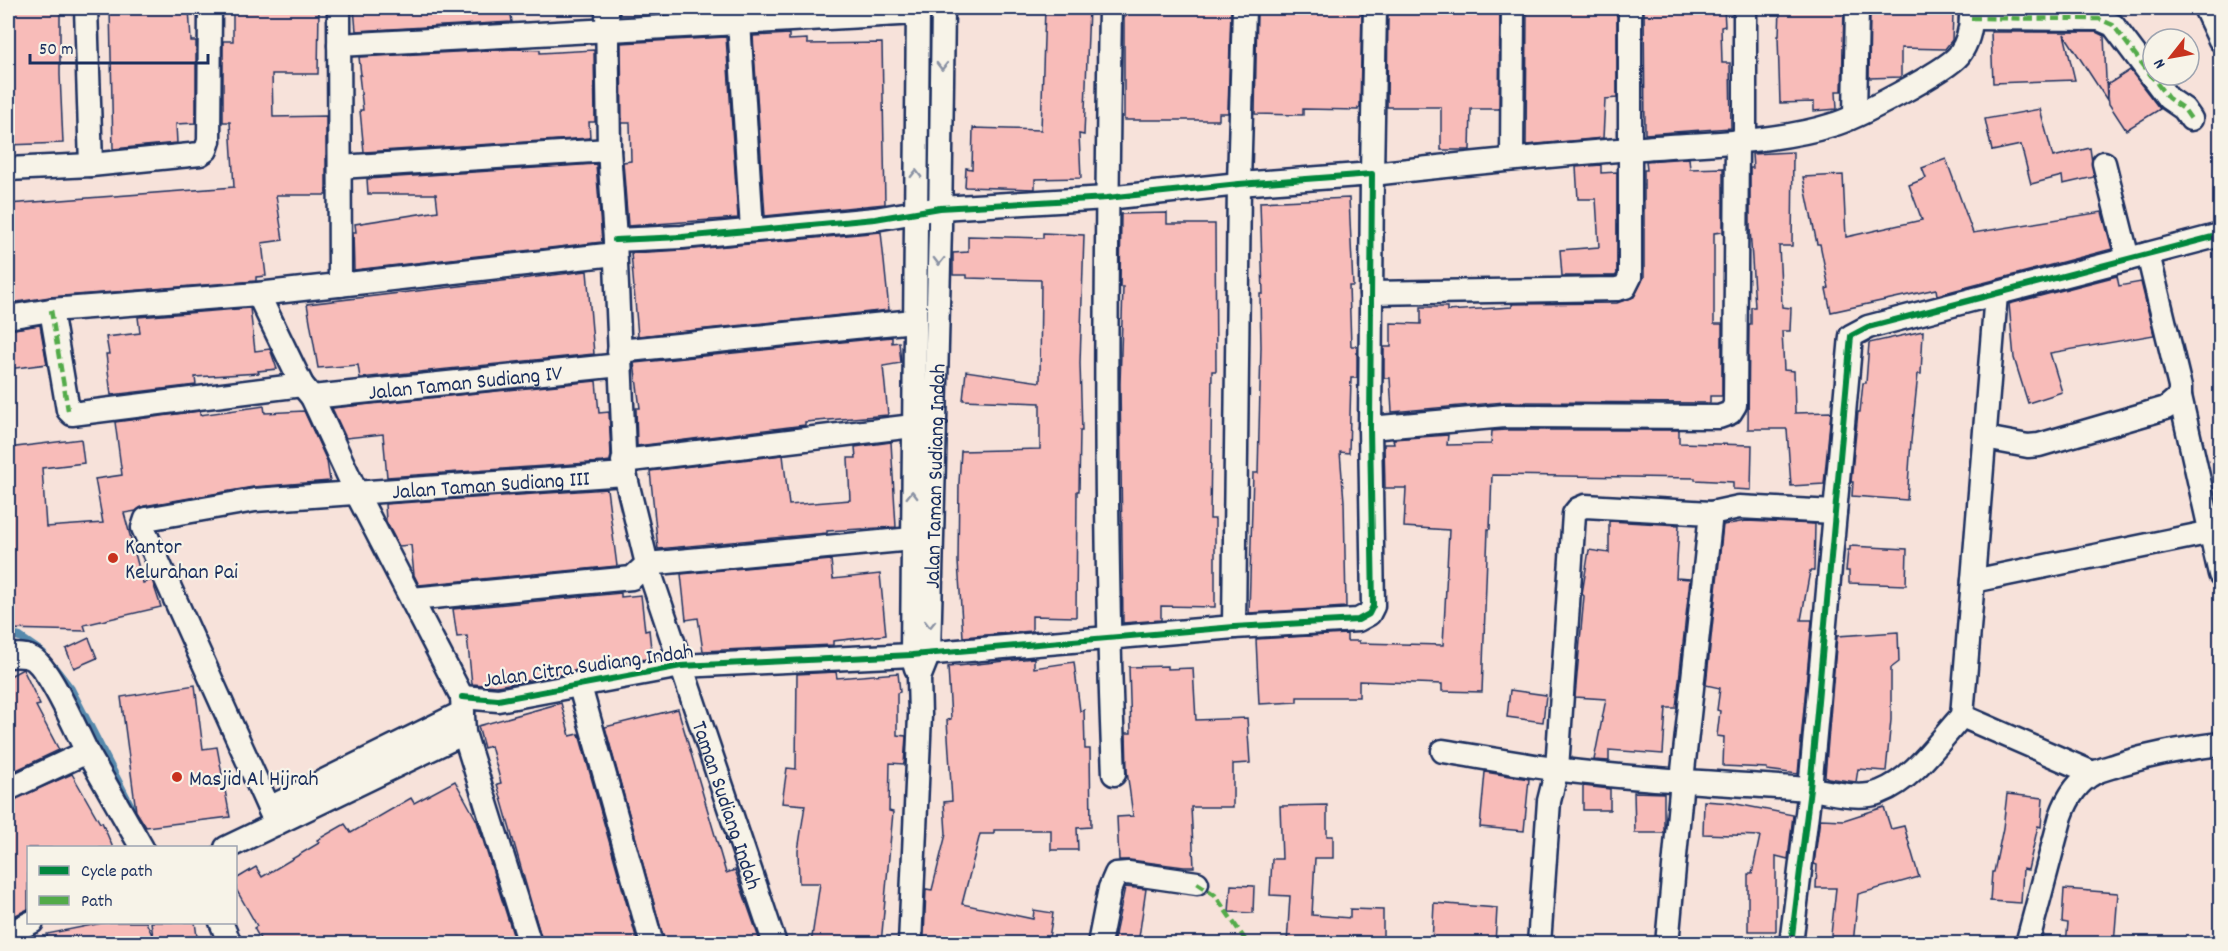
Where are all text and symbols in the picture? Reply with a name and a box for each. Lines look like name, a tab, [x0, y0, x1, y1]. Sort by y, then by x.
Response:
scale bar	[30, 27, 208, 65]
north arrow	[2141, 27, 2201, 87]
text: 50 m	[39, 38, 74, 63]
text: N	[2148, 54, 2172, 73]
one-way arrow	[936, 61, 948, 70]
one-way arrow	[910, 169, 922, 178]
one-way arrow	[933, 256, 946, 265]
street label: Jalan Taman Sudiang IV	[367, 359, 565, 410]
street label: Jalan Taman Sudiang Indah	[919, 363, 955, 589]
street label: Jalan Taman Sudiang III	[391, 465, 591, 509]
one-way arrow	[906, 490, 918, 499]
place label: Kantor Kelurahan Pai	[125, 533, 238, 589]
marker: Kantor Kelurahan Pai	[106, 551, 120, 565]
one-way arrow	[924, 619, 936, 628]
street label: Jalan Citra Sudiang Indah	[481, 637, 696, 698]
street label: Taman Sudiang Indah	[682, 717, 768, 894]
place label: Masjid Al Hijrah	[189, 765, 319, 796]
marker: Masjid Al Hijrah	[170, 770, 184, 784]
legend	[27, 846, 237, 924]
text: Cycle path	[81, 860, 152, 885]
text: Path	[81, 890, 113, 915]

